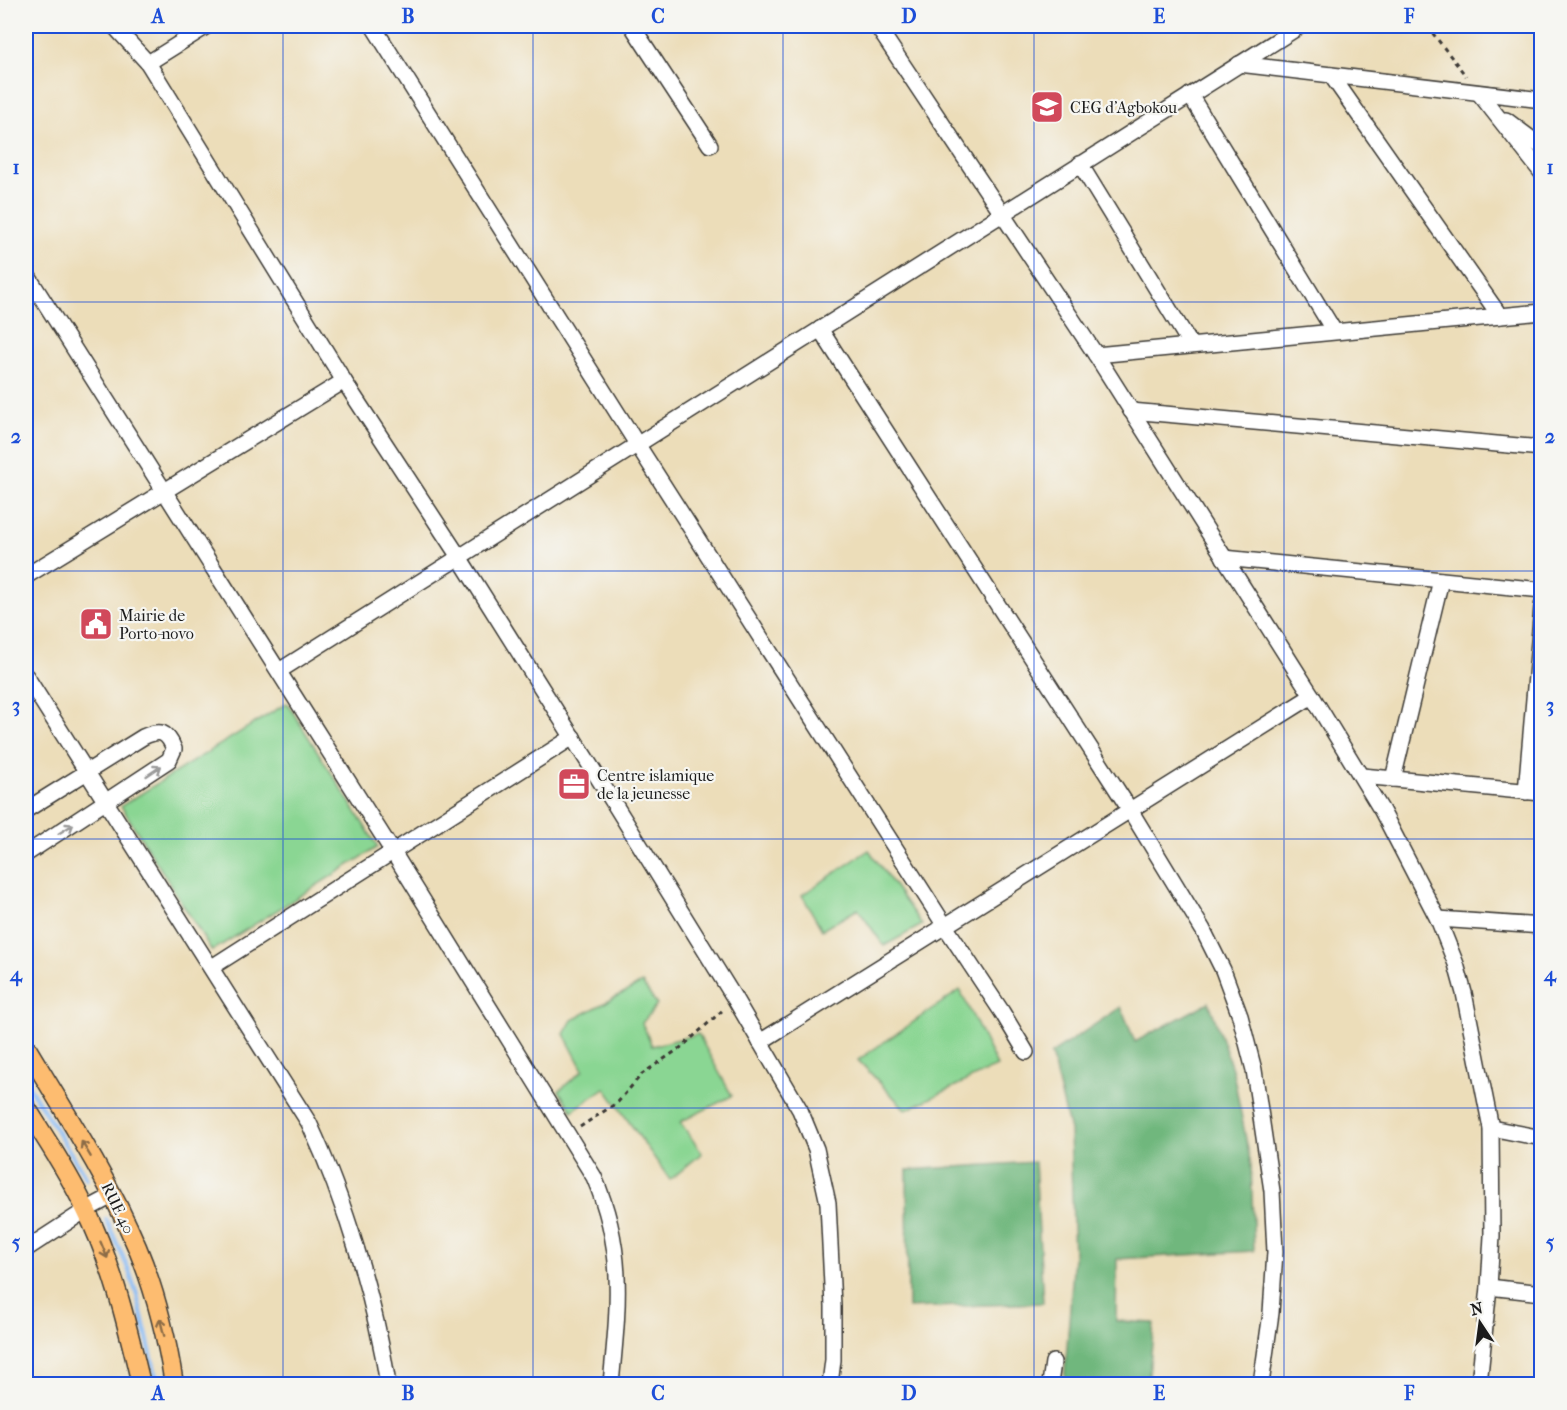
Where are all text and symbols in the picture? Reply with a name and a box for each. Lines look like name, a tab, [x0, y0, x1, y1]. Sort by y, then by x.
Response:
text: A	[150, 5, 166, 28]
text: B	[401, 5, 415, 28]
text: C	[651, 5, 665, 28]
text: D	[901, 5, 917, 28]
text: E	[1153, 5, 1165, 28]
text: F	[1403, 5, 1415, 28]
school or university icon: CEG d'Agbokou	[1029, 89, 1065, 125]
place label: CEG d'Agbokou	[1070, 98, 1177, 117]
text: 1	[12, 156, 20, 179]
text: 1	[1546, 156, 1554, 179]
text: 2	[11, 425, 21, 448]
text: 2	[1545, 425, 1555, 448]
public building icon: Mairie de Porto-novo	[78, 606, 114, 642]
place label: Mairie de Porto-novo	[119, 606, 194, 643]
text: 3	[12, 694, 20, 717]
text: 3	[1546, 694, 1554, 717]
one-way arrow	[146, 765, 162, 777]
office icon: Centre islamique de la jeunesse	[556, 766, 592, 802]
place label: Centre islamique de la jeunesse	[597, 766, 714, 803]
one-way arrow	[57, 823, 74, 835]
text: 4	[9, 963, 23, 987]
text: 4	[1543, 963, 1557, 987]
one-way arrow	[80, 1141, 92, 1158]
street label: RUE 40	[97, 1179, 139, 1237]
text: 5	[12, 1231, 21, 1254]
text: 5	[1546, 1231, 1555, 1254]
one-way arrow	[99, 1241, 110, 1259]
north arrow	[1450, 1293, 1510, 1353]
text: N	[1469, 1298, 1486, 1319]
one-way arrow	[156, 1318, 167, 1337]
text: A	[150, 1382, 166, 1405]
text: B	[401, 1382, 415, 1405]
text: C	[651, 1382, 665, 1405]
text: D	[901, 1382, 917, 1405]
text: E	[1153, 1382, 1165, 1405]
text: F	[1403, 1382, 1415, 1405]

